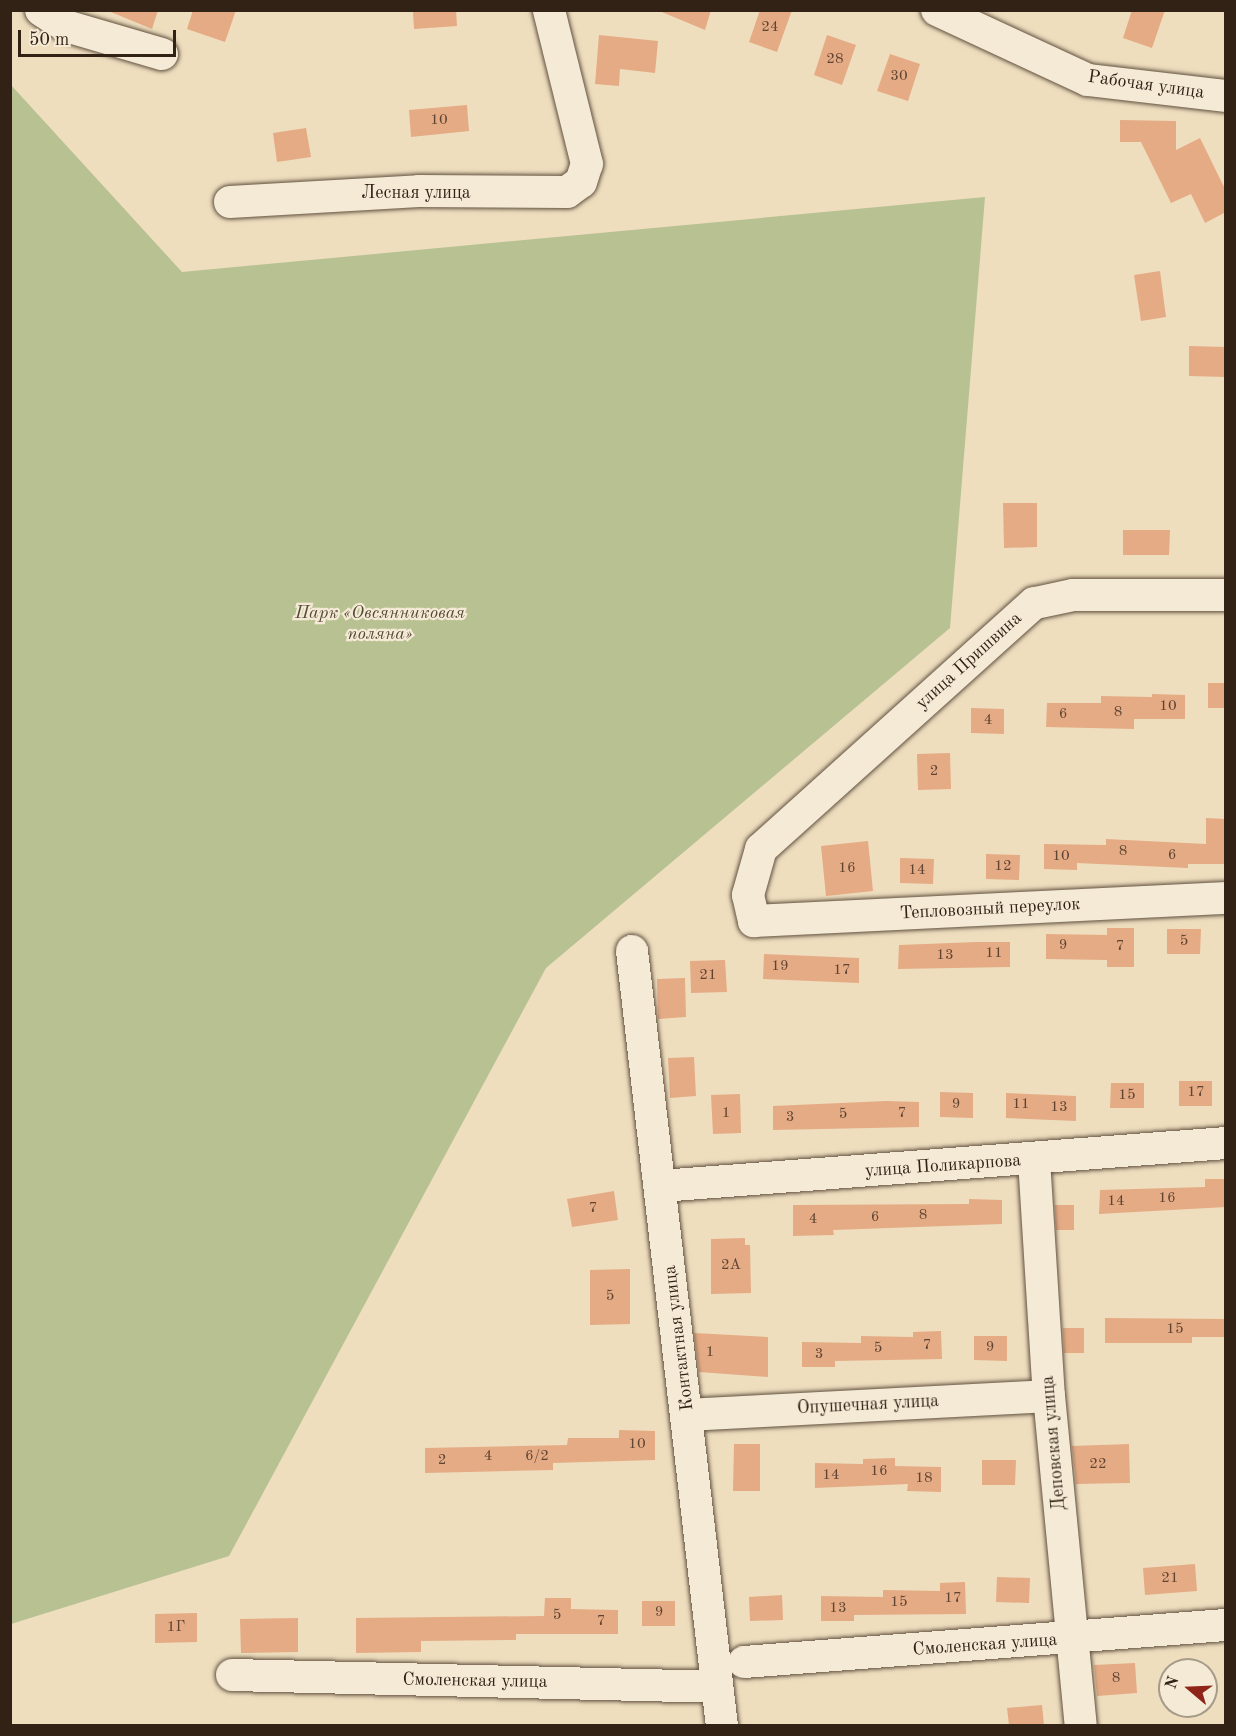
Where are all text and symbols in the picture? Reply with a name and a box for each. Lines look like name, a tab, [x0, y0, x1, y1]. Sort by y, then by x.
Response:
scale bar	[21, 18, 178, 56]
house number: 24	[761, 19, 779, 37]
text: 50 m	[29, 31, 69, 49]
house number: 28	[826, 51, 844, 69]
street label: Рабочая улица	[1086, 66, 1206, 104]
house number: 30	[890, 68, 908, 86]
house number: 10	[430, 112, 448, 130]
street label: Лесная улица	[361, 182, 471, 204]
park label: Парк «Овсянниковая поляна»	[295, 603, 465, 646]
street label: улица Пришвина	[912, 608, 1026, 714]
house number: 10	[1159, 698, 1177, 716]
house number: 8	[1114, 704, 1122, 722]
house number: 6	[1059, 706, 1067, 724]
house number: 4	[984, 712, 992, 730]
house number: 2	[930, 763, 938, 781]
house number: 8	[1119, 843, 1127, 861]
house number: 6	[1168, 847, 1176, 865]
house number: 10	[1052, 848, 1070, 866]
house number: 12	[994, 858, 1012, 876]
house number: 16	[838, 860, 856, 878]
house number: 14	[908, 862, 926, 880]
street label: Тепловозный переулок	[899, 893, 1081, 925]
house number: 5	[1180, 933, 1188, 951]
house number: 9	[1059, 937, 1067, 955]
house number: 7	[1116, 938, 1124, 956]
house number: 11	[985, 945, 1003, 963]
house number: 13	[936, 947, 954, 965]
house number: 19	[771, 958, 789, 976]
house number: 17	[833, 962, 851, 980]
house number: 21	[699, 967, 717, 985]
house number: 17	[1187, 1084, 1205, 1102]
house number: 15	[1118, 1087, 1136, 1105]
house number: 9	[952, 1096, 960, 1114]
house number: 11	[1012, 1096, 1030, 1114]
house number: 13	[1050, 1099, 1068, 1117]
house number: 1	[722, 1105, 730, 1123]
house number: 7	[898, 1105, 906, 1123]
house number: 5	[839, 1106, 847, 1124]
house number: 3	[786, 1109, 794, 1127]
street label: улица Поликарпова	[864, 1150, 1022, 1182]
house number: 16	[1158, 1190, 1176, 1208]
house number: 14	[1107, 1193, 1125, 1211]
house number: 7	[589, 1200, 597, 1218]
house number: 8	[919, 1207, 927, 1225]
house number: 6	[871, 1209, 879, 1227]
house number: 4	[809, 1211, 817, 1229]
house number: 2А	[721, 1257, 741, 1275]
street label: Контактная улица	[659, 1264, 699, 1412]
house number: 5	[606, 1288, 614, 1306]
house number: 15	[1166, 1321, 1184, 1339]
house number: 7	[923, 1337, 931, 1355]
house number: 9	[986, 1339, 994, 1357]
house number: 5	[874, 1340, 882, 1358]
house number: 1	[706, 1344, 714, 1362]
house number: 3	[815, 1346, 823, 1364]
street label: Деповская улица	[1037, 1375, 1071, 1511]
street label: Опушечная улица	[796, 1390, 940, 1420]
house number: 10	[628, 1436, 646, 1454]
house number: 4	[484, 1448, 492, 1466]
house number: 6/2	[525, 1448, 549, 1466]
house number: 2	[438, 1452, 446, 1470]
house number: 22	[1089, 1456, 1107, 1474]
house number: 16	[870, 1463, 888, 1481]
house number: 14	[822, 1467, 840, 1485]
house number: 18	[915, 1470, 933, 1488]
house number: 21	[1161, 1570, 1179, 1588]
house number: 17	[944, 1590, 962, 1608]
house number: 15	[890, 1594, 908, 1612]
house number: 13	[829, 1600, 847, 1618]
house number: 9	[655, 1604, 663, 1622]
house number: 5	[553, 1607, 561, 1625]
house number: 7	[597, 1613, 605, 1631]
house number: 1Г	[167, 1619, 185, 1637]
street label: Смоленская улица	[912, 1629, 1058, 1661]
north arrow	[1158, 1658, 1218, 1718]
street label: Смоленская улица	[402, 1669, 548, 1693]
house number: 8	[1112, 1670, 1120, 1688]
text: N	[1163, 1674, 1182, 1691]

